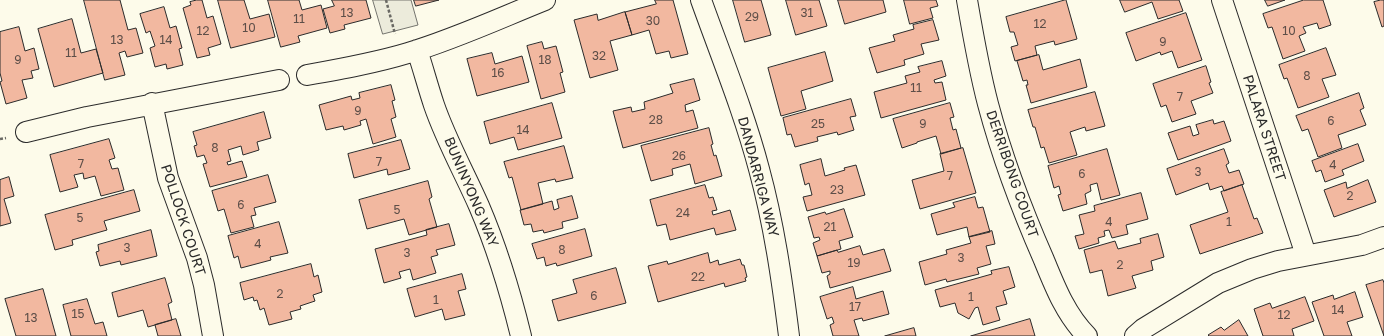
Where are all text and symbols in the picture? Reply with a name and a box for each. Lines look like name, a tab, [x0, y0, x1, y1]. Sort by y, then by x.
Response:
house number: 13	[341, 6, 353, 20]
house number: 31	[801, 6, 813, 20]
house number: 29	[745, 10, 759, 24]
house number: 11	[293, 12, 305, 26]
house number: 30	[646, 14, 660, 28]
house number: 12	[1034, 17, 1046, 31]
house number: 10	[242, 21, 256, 35]
house number: 12	[197, 24, 209, 38]
house number: 10	[1282, 24, 1296, 38]
house number: 13	[111, 33, 123, 47]
house number: 14	[159, 33, 173, 47]
house number: 9	[1159, 35, 1167, 49]
house number: 11	[65, 46, 77, 60]
house number: 32	[592, 49, 606, 63]
house number: 9	[14, 53, 22, 67]
house number: 18	[538, 53, 552, 67]
house number: 16	[491, 66, 505, 80]
house number: 8	[1303, 69, 1311, 83]
street label: PALARA STREET	[1239, 73, 1289, 183]
house number: 11	[910, 81, 922, 95]
house number: 7	[1177, 90, 1183, 104]
house number: 9	[354, 104, 362, 118]
street label: DERRIBONG COURT	[982, 108, 1042, 240]
house number: 28	[649, 113, 663, 127]
house number: 6	[1327, 114, 1335, 128]
street label: DANDARRIGA WAY	[734, 115, 782, 239]
house number: 25	[811, 117, 825, 131]
house number: 9	[919, 117, 927, 131]
house number: 14	[516, 123, 530, 137]
street label: BUNINYONG WAY	[440, 135, 502, 249]
house number: 8	[211, 141, 219, 155]
house number: 26	[672, 149, 686, 163]
house number: 7	[376, 155, 382, 169]
house number: 7	[78, 157, 84, 171]
house number: 4	[1329, 158, 1337, 172]
street label: POLLOCK COURT	[157, 162, 209, 278]
house number: 3	[1194, 165, 1202, 179]
house number: 6	[1078, 167, 1086, 181]
house number: 7	[947, 169, 953, 183]
house number: 23	[830, 183, 844, 197]
house number: 2	[1347, 189, 1353, 203]
house number: 6	[237, 198, 245, 212]
house number: 5	[394, 203, 400, 217]
house number: 24	[676, 206, 690, 220]
house number: 5	[77, 211, 83, 225]
house number: 4	[1105, 215, 1113, 229]
house number: 1	[1226, 215, 1232, 229]
house number: 21	[824, 220, 836, 234]
house number: 4	[254, 237, 262, 251]
house number: 3	[123, 241, 131, 255]
house number: 8	[558, 243, 566, 257]
house number: 3	[403, 246, 411, 260]
house number: 3	[957, 251, 965, 265]
house number: 19	[847, 256, 861, 270]
house number: 2	[1117, 258, 1123, 272]
house number: 22	[691, 270, 705, 284]
house number: 2	[277, 287, 283, 301]
house number: 6	[590, 289, 598, 303]
house number: 1	[968, 290, 974, 304]
house number: 1	[433, 293, 439, 307]
house number: 17	[849, 300, 861, 314]
house number: 14	[1331, 303, 1345, 317]
house number: 15	[72, 307, 84, 321]
house number: 12	[1278, 308, 1290, 322]
house number: 13	[25, 311, 37, 325]

